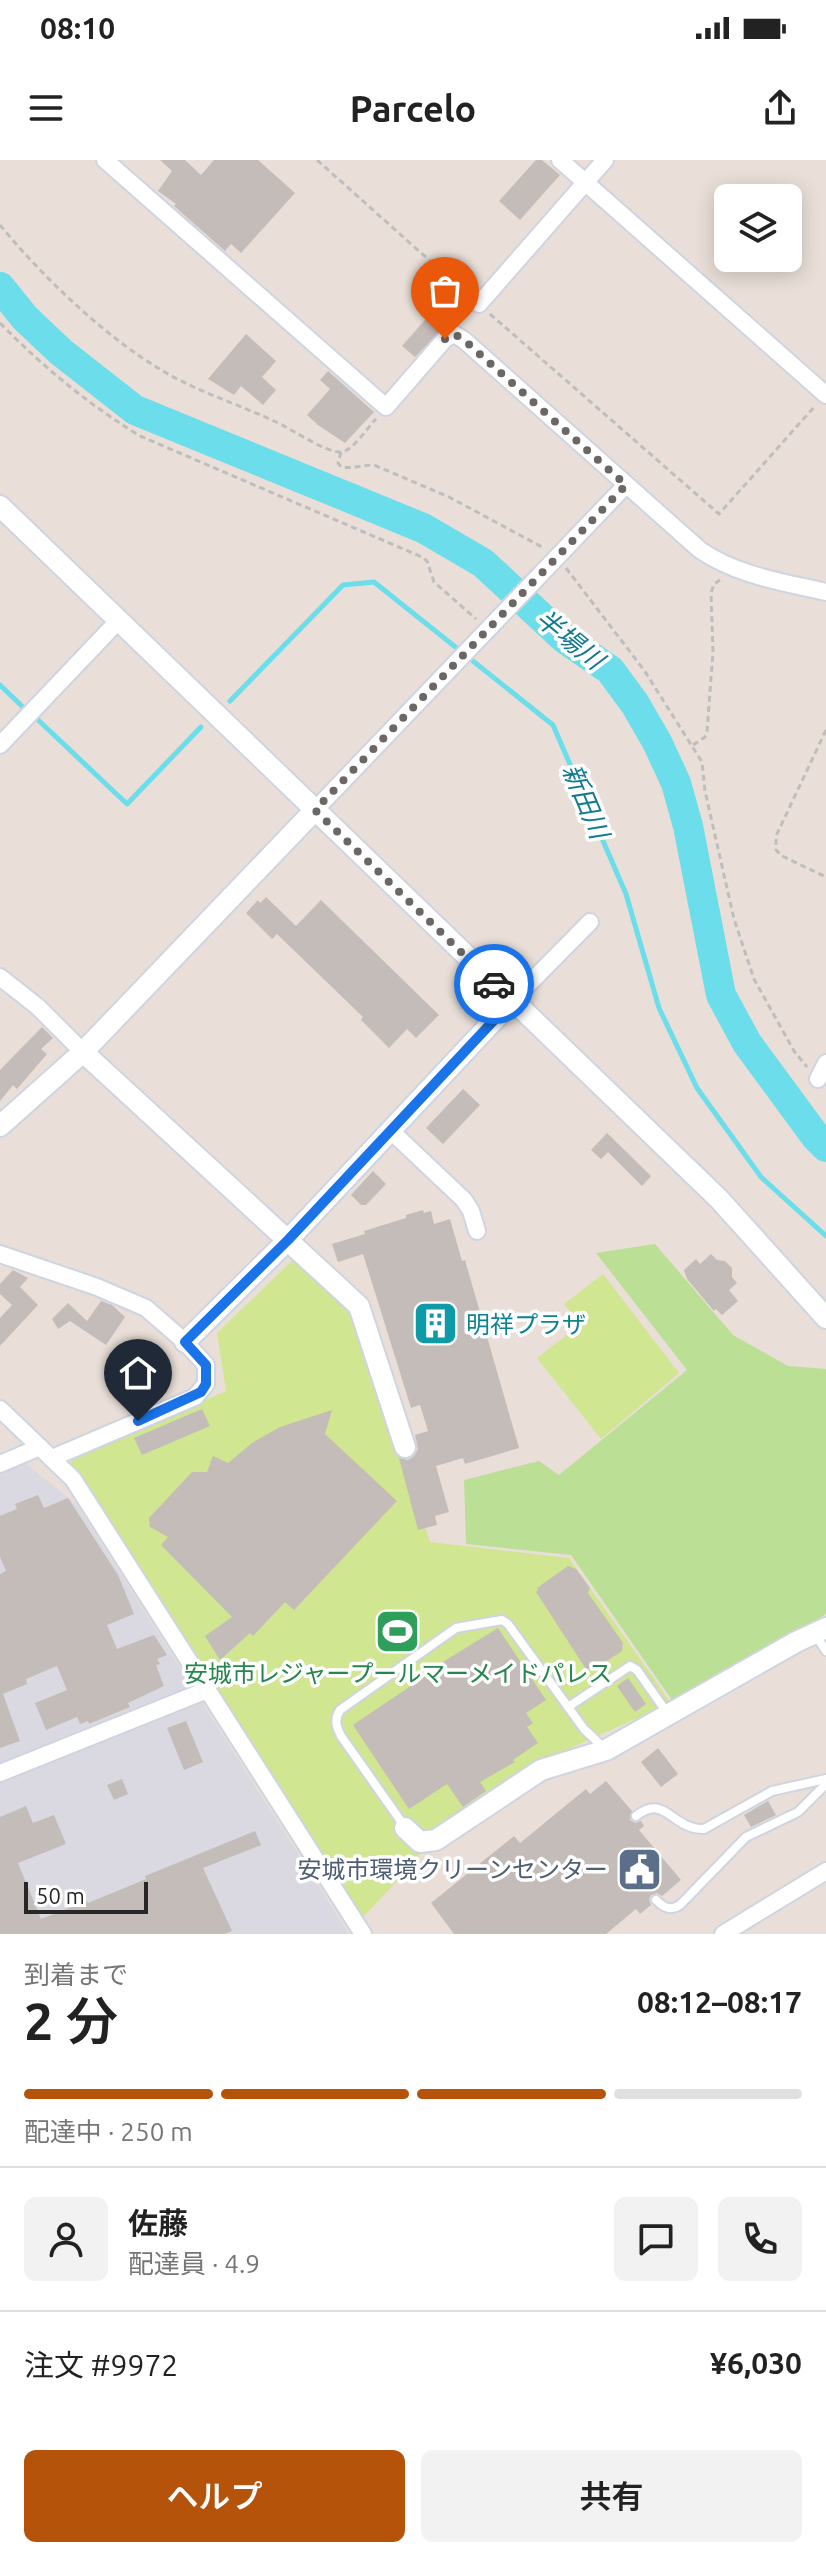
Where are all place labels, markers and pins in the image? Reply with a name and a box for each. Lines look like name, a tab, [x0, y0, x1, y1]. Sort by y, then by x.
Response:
pin	[411, 257, 479, 339]
building icon: 明祥プラザ	[411, 1300, 459, 1348]
place label: 明祥プラザ	[466, 1311, 586, 1338]
pin	[104, 1339, 172, 1421]
sports icon: 安城市レジャープールマーメイドパレス	[374, 1607, 422, 1655]
place label: 安城市レジャープールマーメイドパレス	[184, 1660, 612, 1687]
public building icon: 安城市環境クリーンセンター	[615, 1845, 663, 1893]
place label: 安城市環境クリーンセンター	[297, 1856, 608, 1883]

